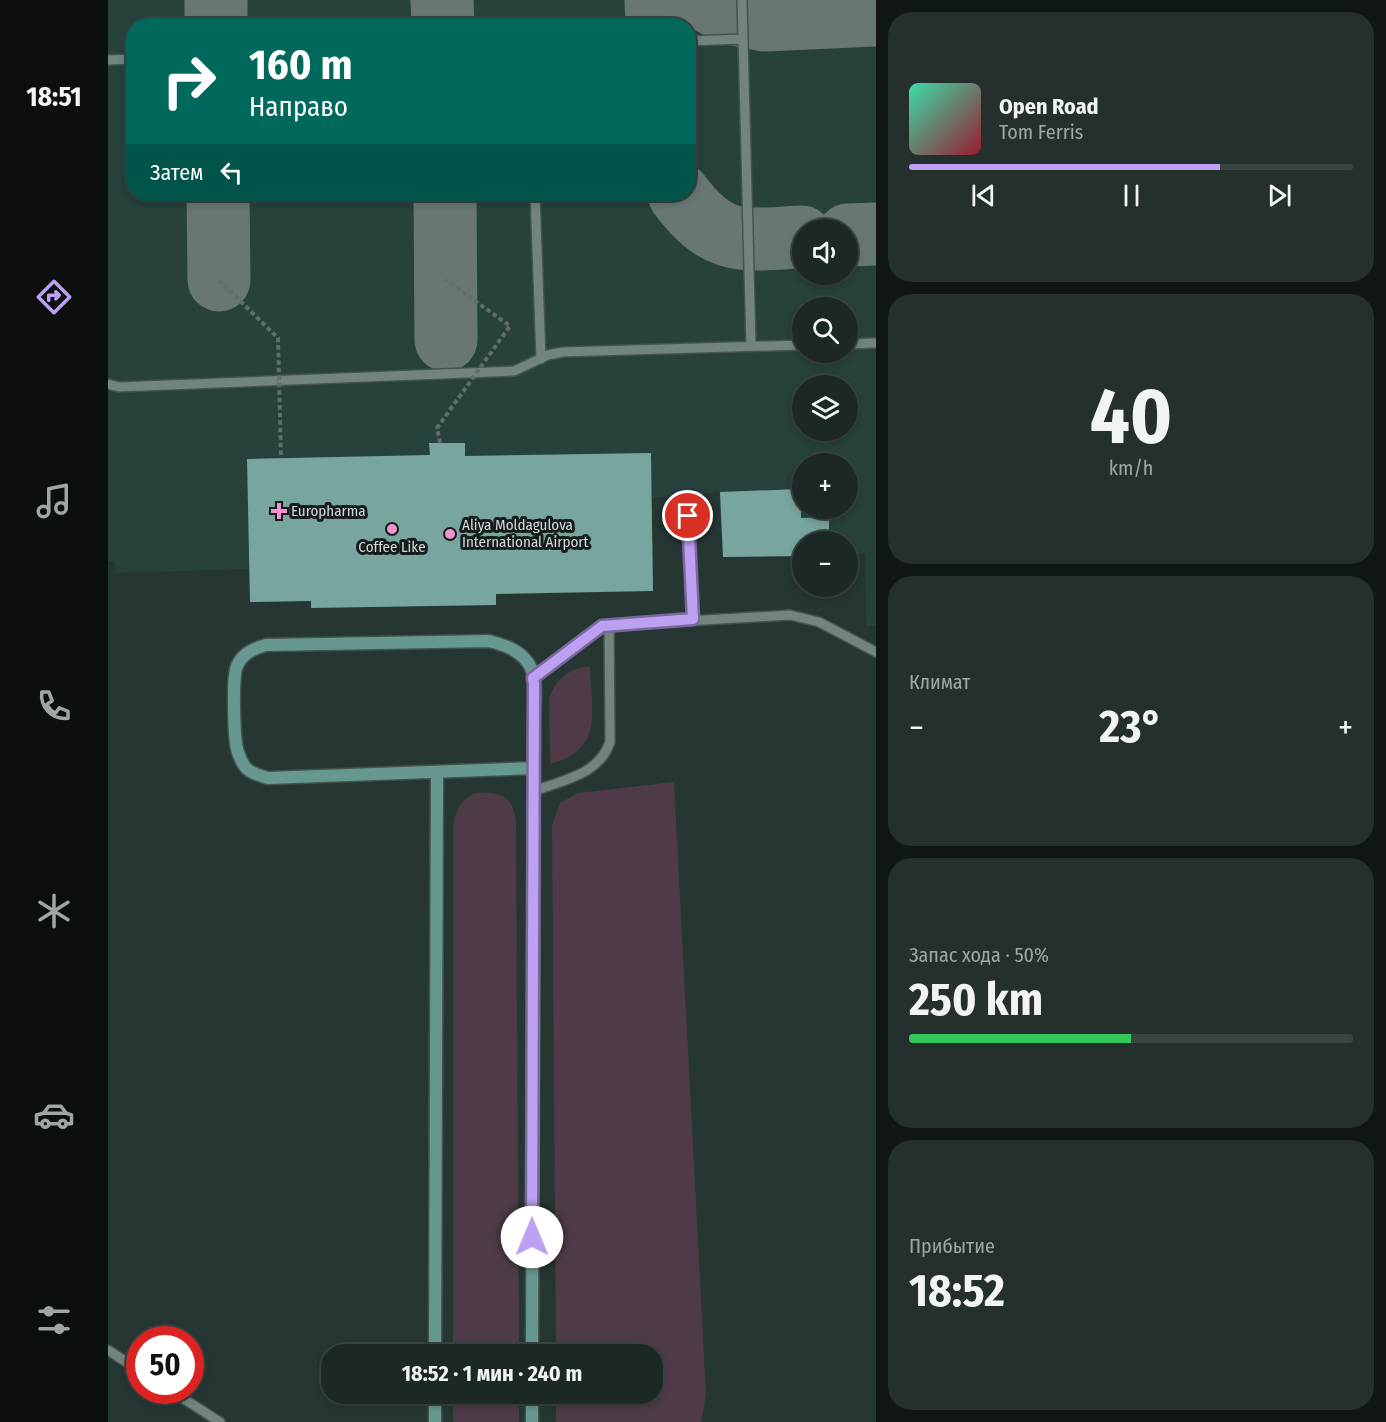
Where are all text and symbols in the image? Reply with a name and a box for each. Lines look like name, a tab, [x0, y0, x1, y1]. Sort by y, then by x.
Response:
text: 160 m	[249, 40, 352, 90]
icon: right	[150, 42, 228, 120]
text: 18:51	[26, 81, 82, 113]
text: Направо	[249, 91, 348, 123]
text: Open Road	[999, 93, 1099, 120]
text: Tom Ferris	[999, 120, 1083, 144]
icon: left	[215, 156, 248, 189]
text: Затем	[150, 159, 203, 186]
icon: previous	[967, 179, 1000, 212]
icon: pause	[1115, 179, 1148, 212]
icon: next	[1263, 179, 1296, 212]
map controls	[792, 219, 858, 597]
button: sound	[792, 219, 858, 285]
icon: directions	[33, 276, 75, 318]
button: search	[792, 297, 858, 363]
text: 40	[1090, 370, 1172, 464]
button: layers	[792, 375, 858, 441]
button: +	[792, 453, 858, 519]
text: km/h	[1109, 456, 1153, 480]
icon: music	[33, 480, 75, 522]
pin	[662, 490, 713, 541]
icon: arrive	[671, 499, 704, 532]
place label: Europharma	[291, 502, 366, 520]
marker: Europharma	[272, 504, 286, 518]
place label: Aliya Moldagulova International Airport	[462, 516, 589, 551]
marker: Coffee Like	[385, 522, 399, 536]
marker: Aliya Moldagulova International Airport	[443, 527, 457, 541]
button: −	[792, 531, 858, 597]
place label: Coffee Like	[358, 538, 426, 556]
text: Климат	[909, 670, 970, 694]
icon: phone	[33, 685, 75, 727]
text: 23°	[1099, 700, 1163, 754]
text: −	[909, 708, 924, 748]
text: +	[1338, 708, 1353, 748]
icon: climate	[33, 890, 75, 932]
text: Запас хода · 50%	[909, 943, 1049, 967]
text: 250 km	[909, 973, 1043, 1027]
icon: car	[33, 1094, 75, 1136]
position arrow	[500, 1205, 564, 1269]
text: Прибытие	[909, 1234, 995, 1258]
text: 18:52	[909, 1264, 1005, 1318]
icon: filters	[33, 1299, 75, 1341]
speed limit sign: 50	[126, 1326, 204, 1404]
text: 18:52 · 1 мин · 240 m	[402, 1360, 582, 1387]

